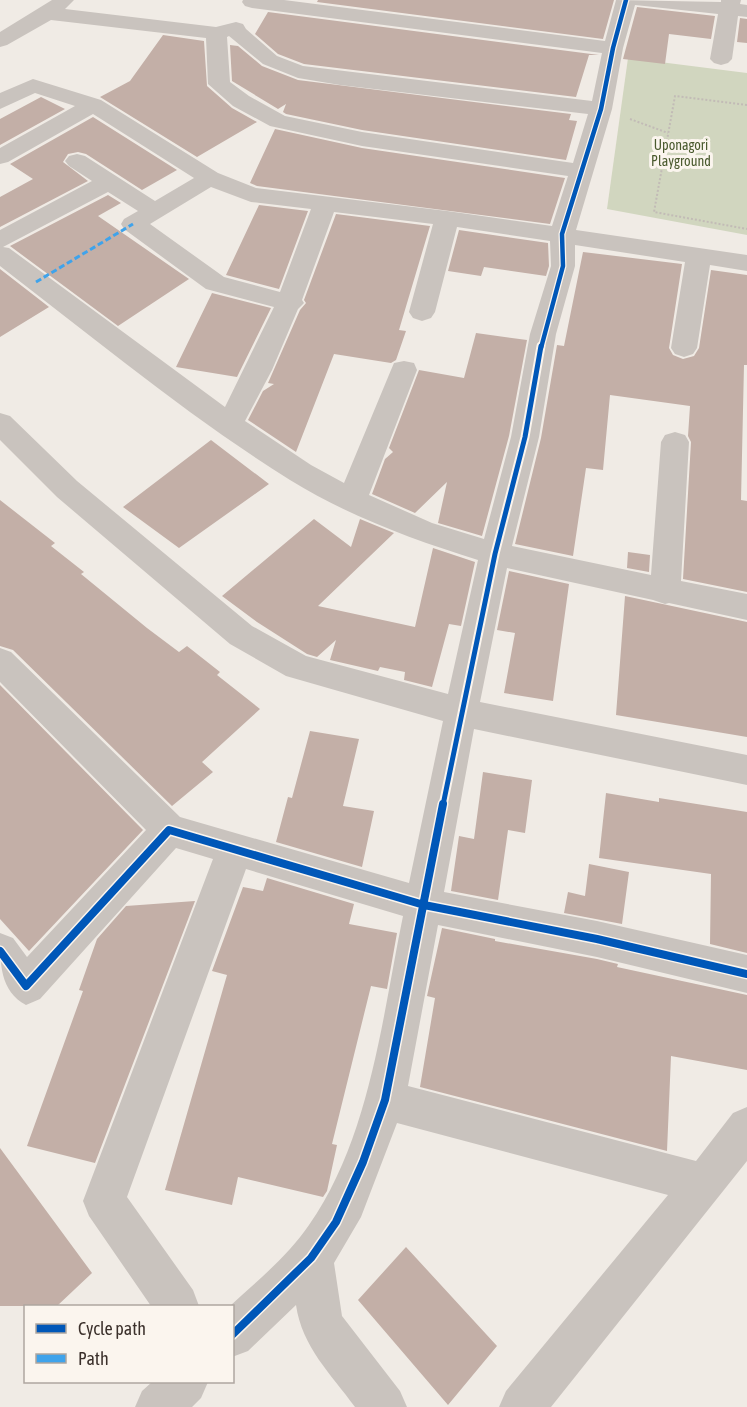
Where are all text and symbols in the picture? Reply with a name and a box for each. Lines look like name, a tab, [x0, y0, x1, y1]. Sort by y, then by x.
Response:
park label: Uponagori Playground	[651, 137, 711, 169]
legend	[24, 1305, 234, 1383]
text: Cycle path	[78, 1318, 146, 1339]
text: Path	[78, 1348, 109, 1369]

